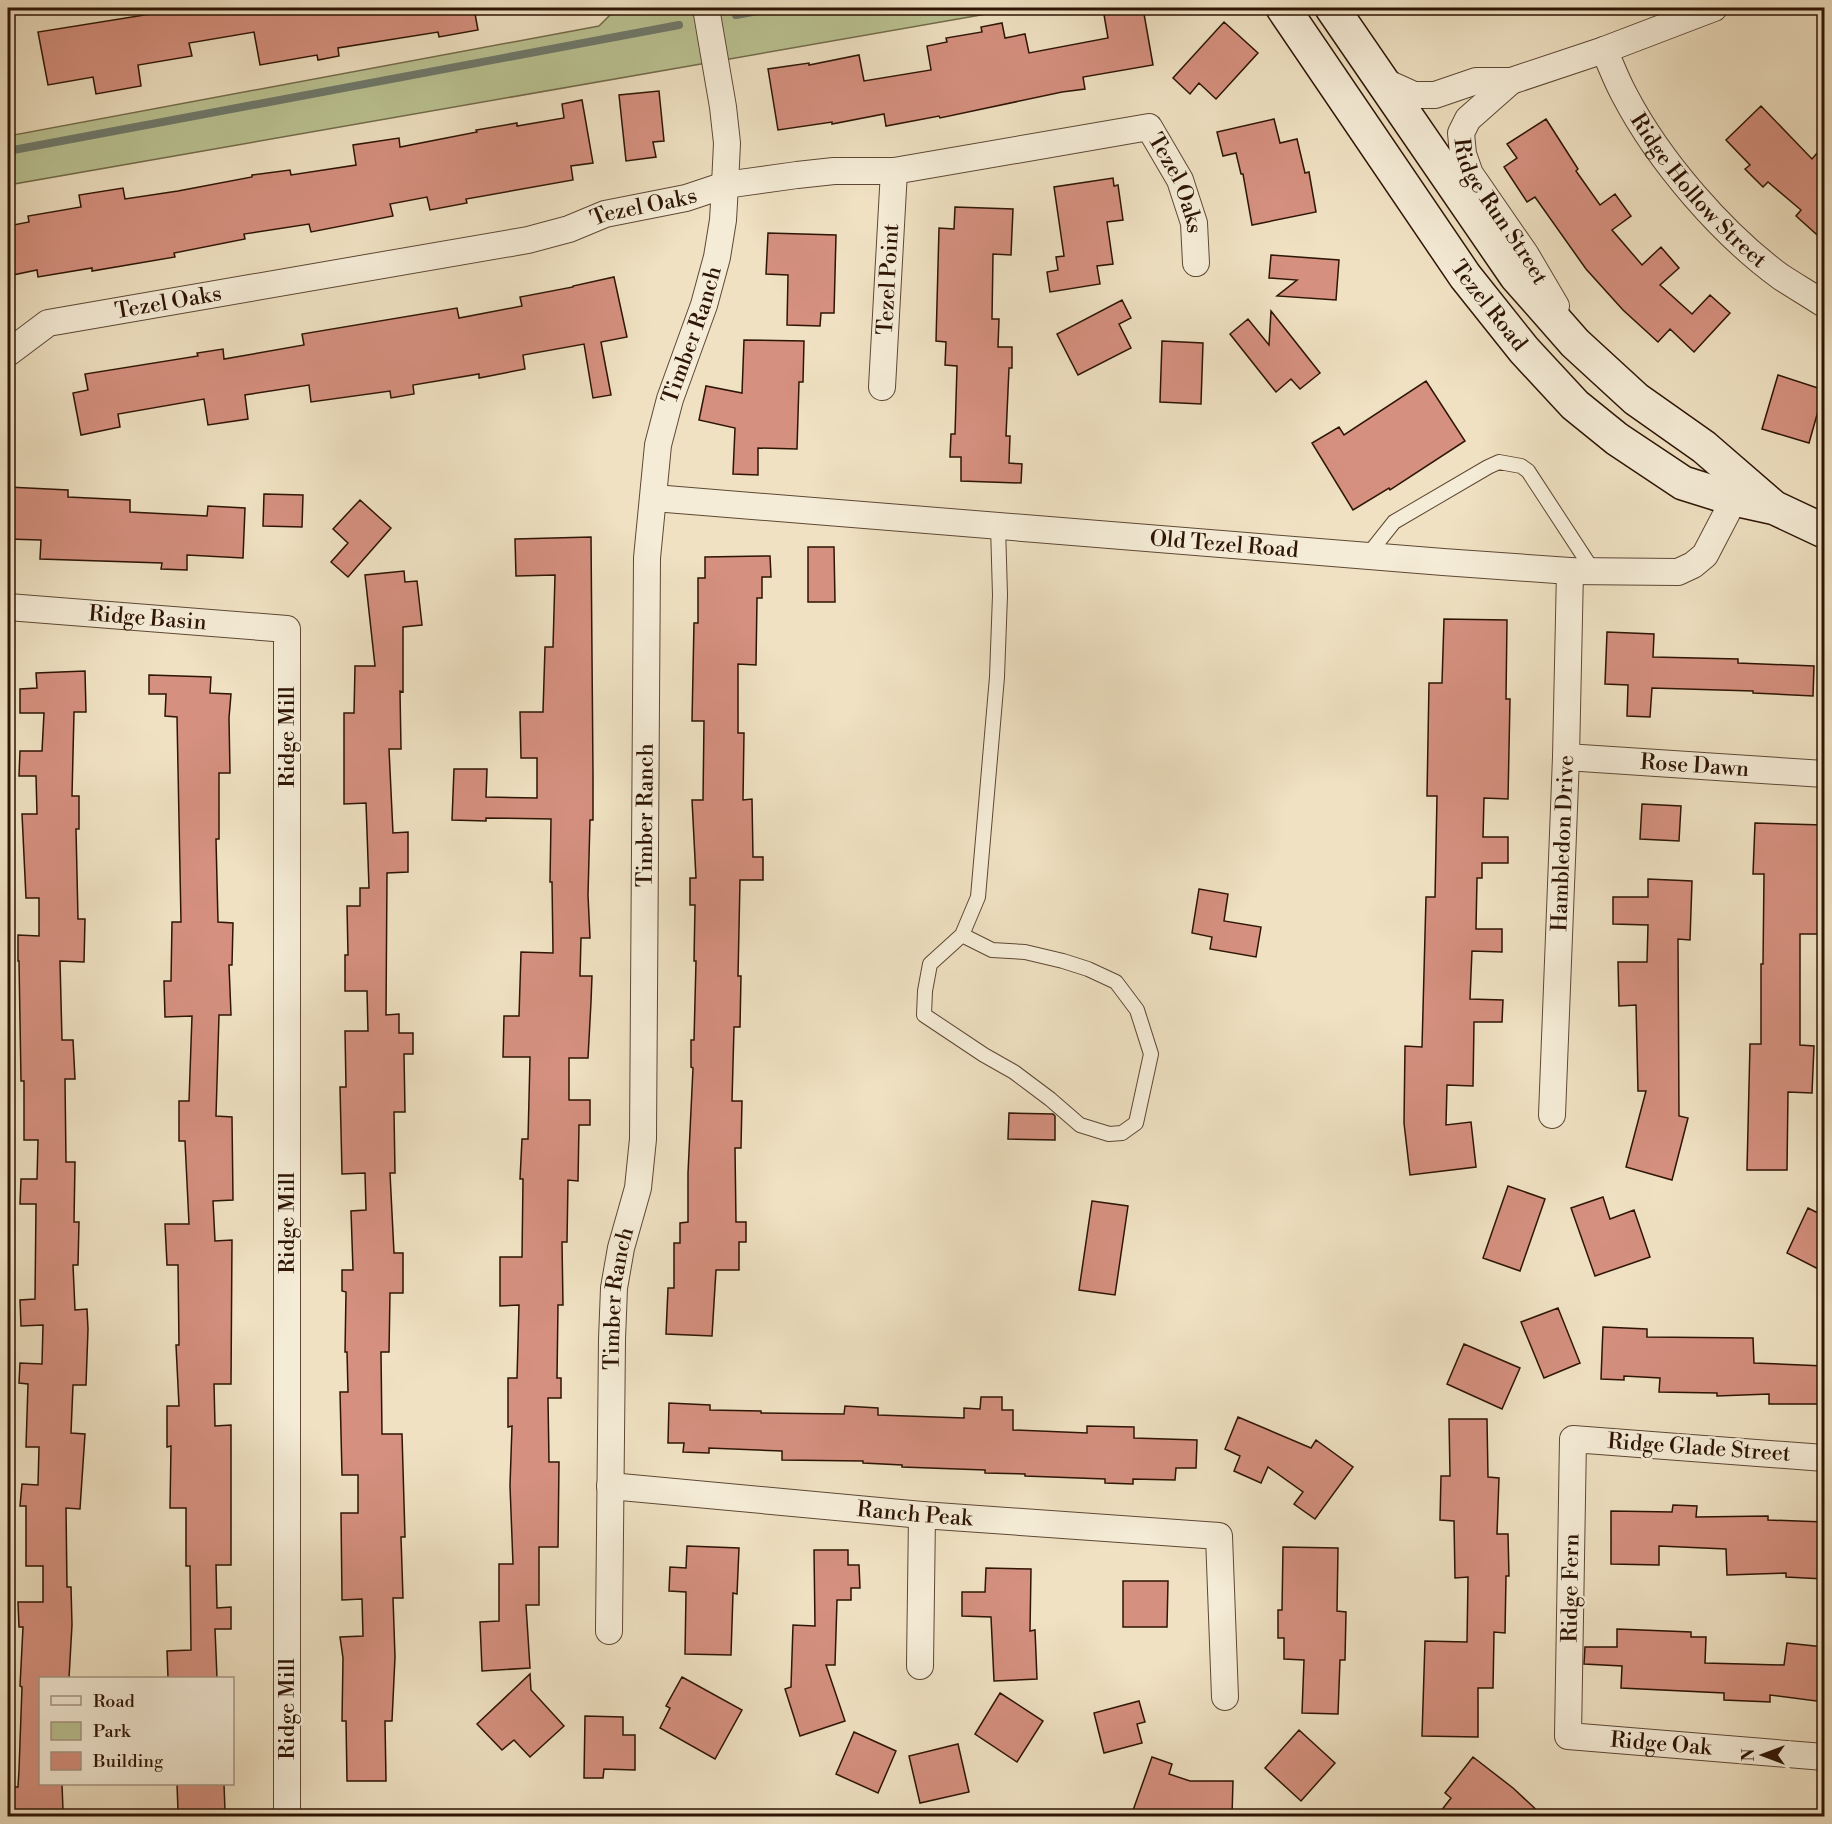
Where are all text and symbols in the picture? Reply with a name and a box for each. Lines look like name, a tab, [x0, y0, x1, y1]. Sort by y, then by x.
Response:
street label: Ridge Hollow Street	[1624, 108, 1772, 274]
street label: Tezel Oaks	[1142, 128, 1208, 234]
street label: Ridge Run Street	[1448, 137, 1554, 289]
street label: Tezel Oaks	[586, 182, 700, 232]
street label: Tezel Point	[871, 223, 905, 336]
street label: Tezel Road	[1445, 255, 1533, 357]
street label: Timber Ranch	[656, 263, 727, 408]
street label: Tezel Oaks	[113, 280, 224, 325]
street label: Old Tezel Road	[1149, 525, 1300, 564]
street label: Ridge Basin	[87, 600, 208, 636]
street label: Ridge Mill	[274, 686, 301, 788]
street label: Timber Ranch	[631, 743, 659, 887]
street label: Rose Dawn	[1639, 748, 1750, 783]
street label: Hambledon Drive	[1546, 754, 1580, 932]
street label: Ridge Mill	[274, 1172, 301, 1274]
street label: Timber Ranch	[598, 1224, 640, 1370]
street label: Ridge Glade Street	[1607, 1428, 1792, 1468]
street label: Ranch Peak	[856, 1496, 975, 1532]
street label: Ridge Fern	[1557, 1533, 1585, 1643]
street label: Ridge Mill	[274, 1658, 301, 1760]
legend	[39, 1677, 234, 1785]
text: Road	[93, 1690, 136, 1713]
text: Park	[93, 1720, 132, 1743]
north arrow	[1733, 1725, 1793, 1785]
street label: Ridge Oak	[1609, 1726, 1714, 1761]
text: N	[1739, 1748, 1759, 1761]
text: Building	[92, 1750, 164, 1773]

